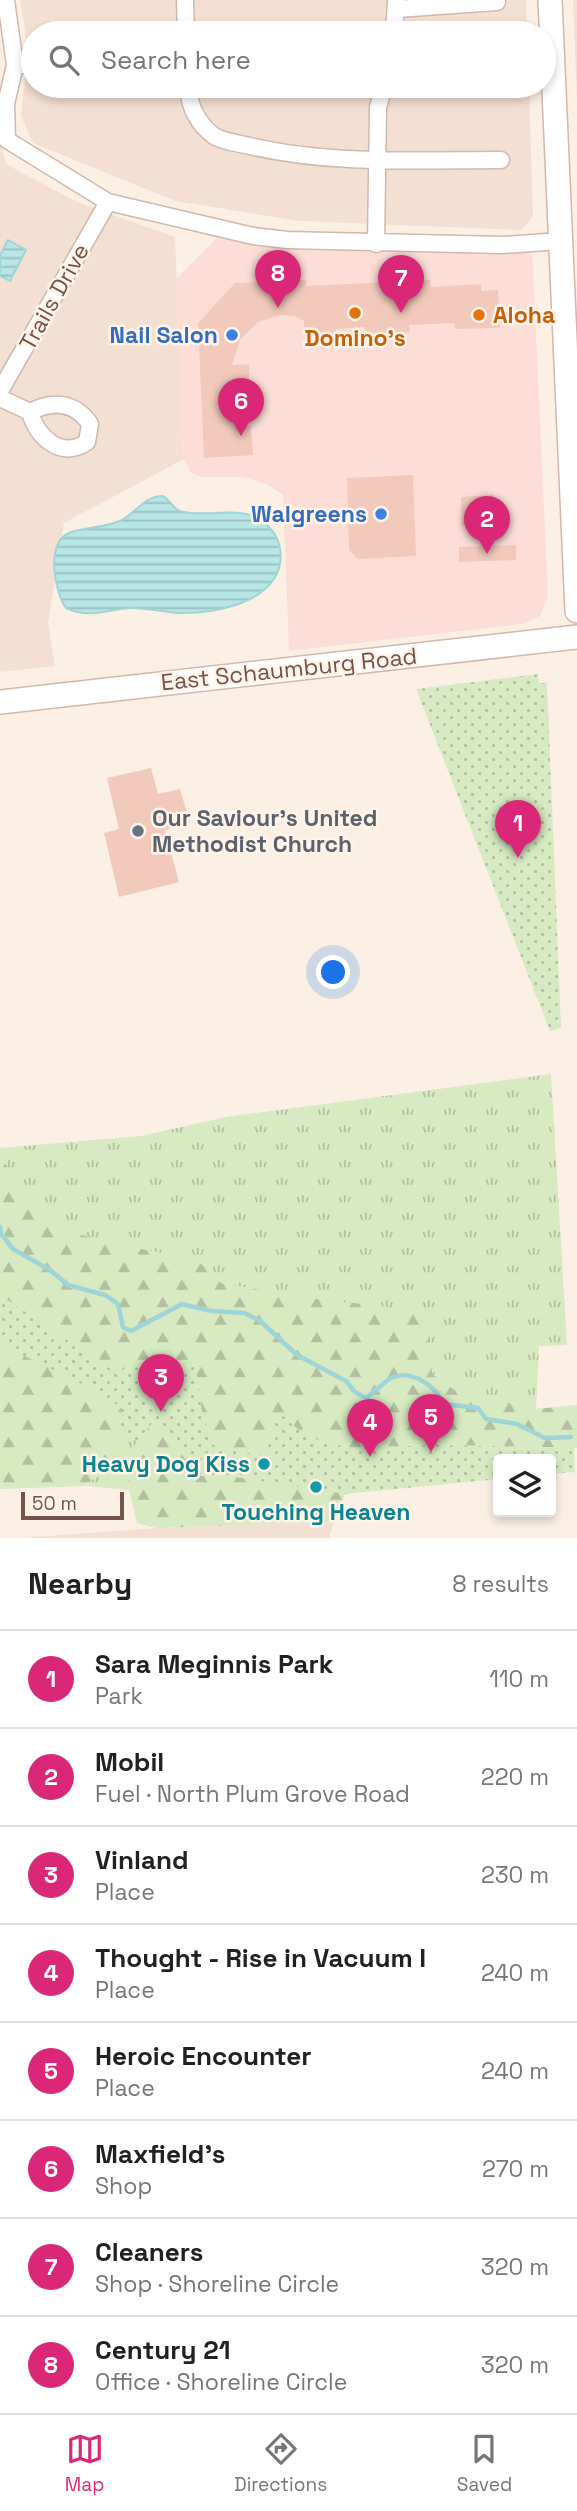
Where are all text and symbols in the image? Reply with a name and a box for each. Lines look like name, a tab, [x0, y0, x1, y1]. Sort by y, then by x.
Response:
search box	[21, 21, 556, 98]
icon: search	[45, 41, 83, 79]
text: Search here	[101, 43, 251, 77]
street label: Trails Drive	[12, 238, 96, 356]
pin: 8	[255, 250, 301, 308]
pin: 7	[378, 255, 424, 313]
place label: Aloha	[493, 300, 555, 330]
marker: Domino's	[347, 305, 363, 321]
marker: Aloha	[471, 307, 487, 323]
place label: Nail Salon	[110, 320, 218, 350]
place label: Domino's	[304, 323, 406, 353]
marker: Nail Salon	[224, 327, 240, 343]
pin: 6	[218, 378, 264, 436]
pin: 2	[464, 496, 510, 554]
place label: Walgreens	[251, 499, 367, 529]
marker: Walgreens	[373, 506, 389, 522]
street label: East Schaumburg Road	[159, 641, 419, 697]
pin: 1	[495, 800, 541, 858]
place label: Our Saviour's United Methodist Church	[152, 803, 378, 859]
marker: Our Saviour's United Methodist Church	[130, 823, 146, 839]
your location	[316, 955, 350, 989]
pin: 3	[138, 1354, 184, 1412]
pin: 5	[408, 1394, 454, 1452]
pin: 4	[347, 1399, 393, 1457]
place label: Heavy Dog Kiss	[82, 1449, 250, 1479]
map controls	[493, 1454, 556, 1517]
button: layers	[493, 1454, 556, 1517]
marker: Heavy Dog Kiss	[256, 1456, 272, 1472]
marker: Touching Heaven	[308, 1479, 324, 1495]
scale bar	[21, 1489, 124, 1521]
text: 50 m	[32, 1491, 77, 1516]
place label: Touching Heaven	[222, 1497, 410, 1527]
text: Nearby	[28, 1564, 132, 1603]
text: 8 results	[452, 1569, 549, 1599]
text: Sara Meginnis Park	[95, 1647, 333, 1681]
text: 1	[46, 1664, 56, 1694]
text: 110 m	[489, 1664, 549, 1694]
text: Park	[95, 1681, 143, 1711]
text: Mobil	[95, 1745, 164, 1779]
text: 2	[44, 1762, 58, 1792]
text: 220 m	[481, 1762, 549, 1792]
text: Fuel · North Plum Grove Road	[95, 1779, 410, 1809]
text: Vinland	[95, 1843, 189, 1877]
text: 3	[44, 1860, 58, 1890]
text: 230 m	[481, 1860, 549, 1890]
text: Place	[95, 1877, 155, 1907]
text: Thought - Rise in Vacuum I	[95, 1941, 426, 1975]
text: 4	[44, 1958, 58, 1988]
text: 240 m	[481, 1958, 549, 1988]
text: Place	[95, 1975, 155, 2005]
text: Heroic Encounter	[95, 2039, 311, 2073]
text: 5	[44, 2056, 58, 2086]
text: 240 m	[481, 2056, 549, 2086]
text: Place	[95, 2073, 155, 2103]
text: Maxfield's	[95, 2137, 225, 2171]
text: 6	[44, 2154, 58, 2184]
text: 270 m	[482, 2154, 549, 2184]
text: Shop	[95, 2171, 152, 2201]
text: Cleaners	[95, 2235, 203, 2269]
text: 7	[45, 2252, 57, 2282]
text: 320 m	[481, 2252, 549, 2282]
text: Shop · Shoreline Circle	[95, 2269, 339, 2299]
text: Century 21	[95, 2333, 230, 2367]
text: 8	[44, 2350, 58, 2380]
text: 320 m	[481, 2350, 549, 2380]
text: Office · Shoreline Circle	[95, 2367, 347, 2397]
tab: Map	[65, 2430, 104, 2497]
tab: Directions	[234, 2430, 327, 2497]
tab: Saved	[457, 2430, 512, 2497]

